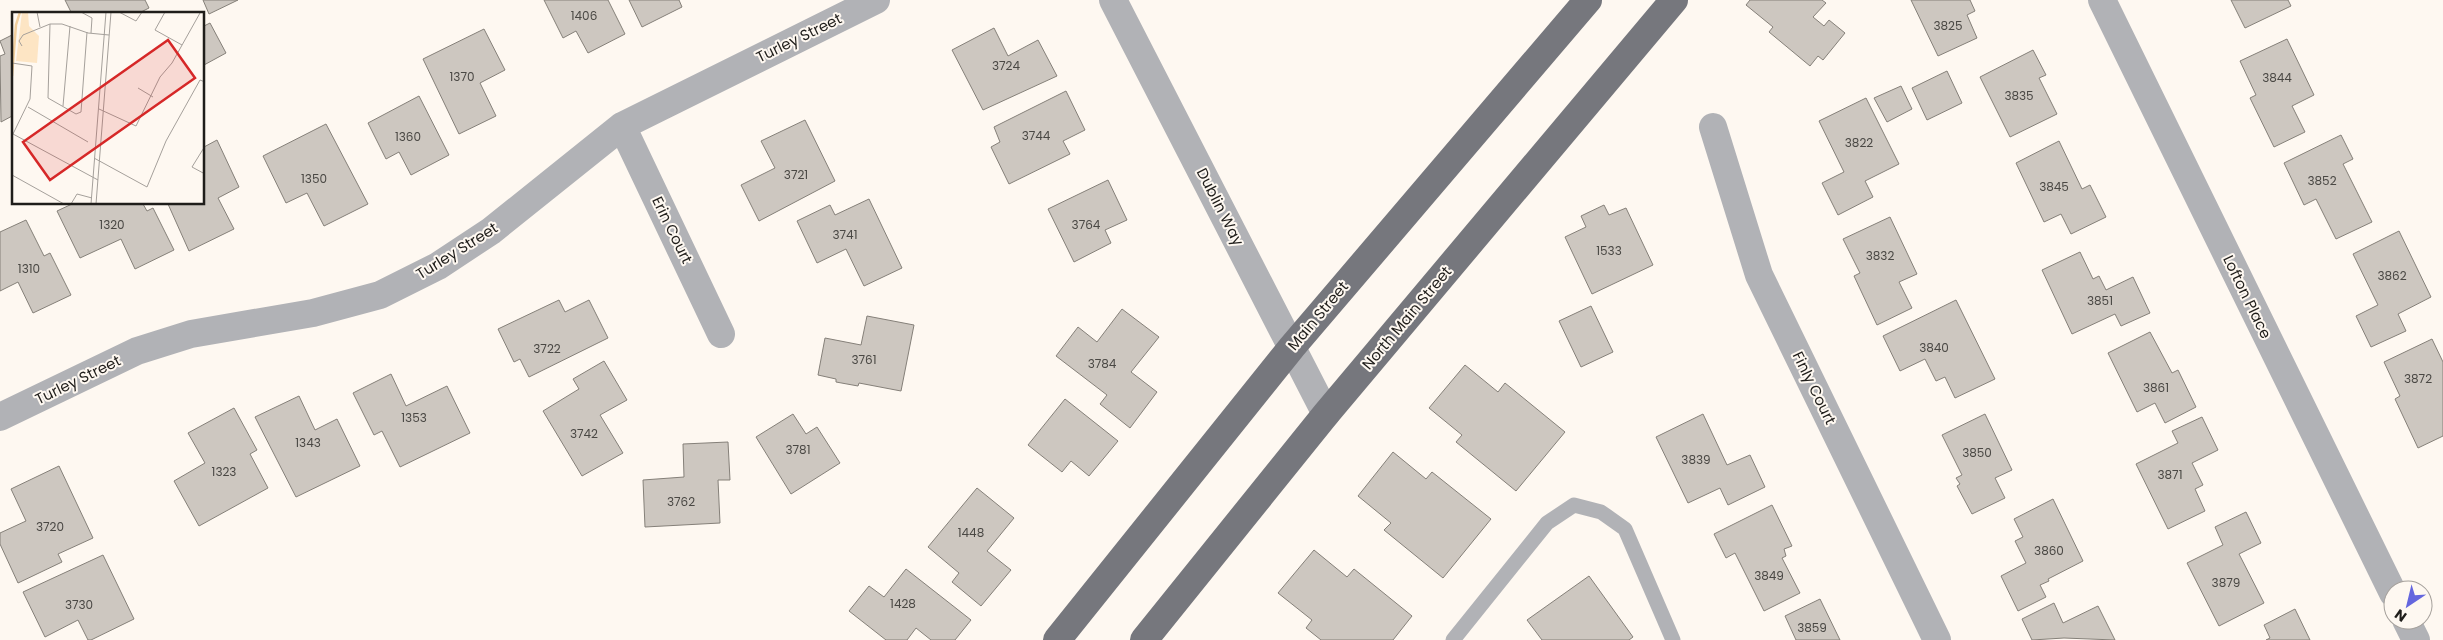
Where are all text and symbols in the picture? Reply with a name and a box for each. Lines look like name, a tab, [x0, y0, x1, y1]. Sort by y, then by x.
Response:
house number: 1406	[571, 7, 597, 24]
street label: Turley Street	[753, 8, 845, 67]
inset map	[12, 12, 205, 205]
house number: 3825	[1933, 17, 1963, 34]
house number: 3724	[992, 57, 1020, 74]
house number: 1370	[450, 68, 475, 85]
house number: 3844	[2262, 69, 2292, 86]
house number: 3835	[2004, 87, 2034, 104]
house number: 3744	[1022, 127, 1051, 144]
house number: 1360	[395, 128, 421, 145]
house number: 3822	[1845, 134, 1873, 151]
street label: Dublin Way	[1192, 164, 1249, 250]
house number: 3721	[784, 166, 808, 183]
house number: 1350	[301, 170, 327, 187]
house number: 3852	[2307, 172, 2337, 189]
house number: 3845	[2039, 178, 2069, 195]
street label: Erin Court	[647, 193, 698, 267]
house number: 1320	[99, 216, 125, 233]
house number: 3764	[1072, 216, 1101, 233]
street label: Turley Street	[412, 217, 502, 284]
house number: 3741	[832, 226, 858, 243]
house number: 1533	[1596, 242, 1622, 259]
house number: 3832	[1866, 247, 1894, 264]
street label: Lofton Place	[2218, 251, 2277, 342]
house number: 1310	[18, 260, 40, 277]
street label: North Main Street	[1357, 261, 1456, 374]
house number: 3862	[2377, 267, 2407, 284]
street label: Main Street	[1282, 277, 1353, 355]
house number: 3851	[2087, 292, 2113, 309]
house number: 3840	[1919, 339, 1949, 356]
house number: 3722	[533, 340, 561, 357]
street label: Finly Court	[1788, 348, 1841, 428]
street label: Turley Street	[32, 350, 124, 409]
house number: 3761	[851, 351, 877, 368]
house number: 3784	[1088, 355, 1117, 372]
house number: 3872	[2404, 370, 2432, 387]
house number: 3861	[2143, 379, 2169, 396]
house number: 1353	[401, 409, 427, 426]
house number: 3742	[570, 425, 598, 442]
house number: 1343	[295, 434, 321, 451]
house number: 3781	[785, 441, 811, 458]
house number: 3850	[1962, 444, 1992, 461]
house number: 3839	[1681, 451, 1711, 468]
house number: 1323	[212, 463, 236, 480]
house number: 3871	[2157, 466, 2183, 483]
house number: 3762	[667, 493, 695, 510]
house number: 3720	[36, 518, 64, 535]
house number: 1448	[958, 524, 984, 541]
house number: 3860	[2034, 542, 2064, 559]
house number: 3849	[1754, 567, 1784, 584]
house number: 3879	[2212, 574, 2240, 591]
north arrow	[2383, 580, 2433, 630]
house number: 1428	[890, 595, 916, 612]
house number: 3730	[65, 596, 93, 613]
text: N	[2390, 604, 2411, 627]
house number: 3859	[1797, 619, 1827, 636]

